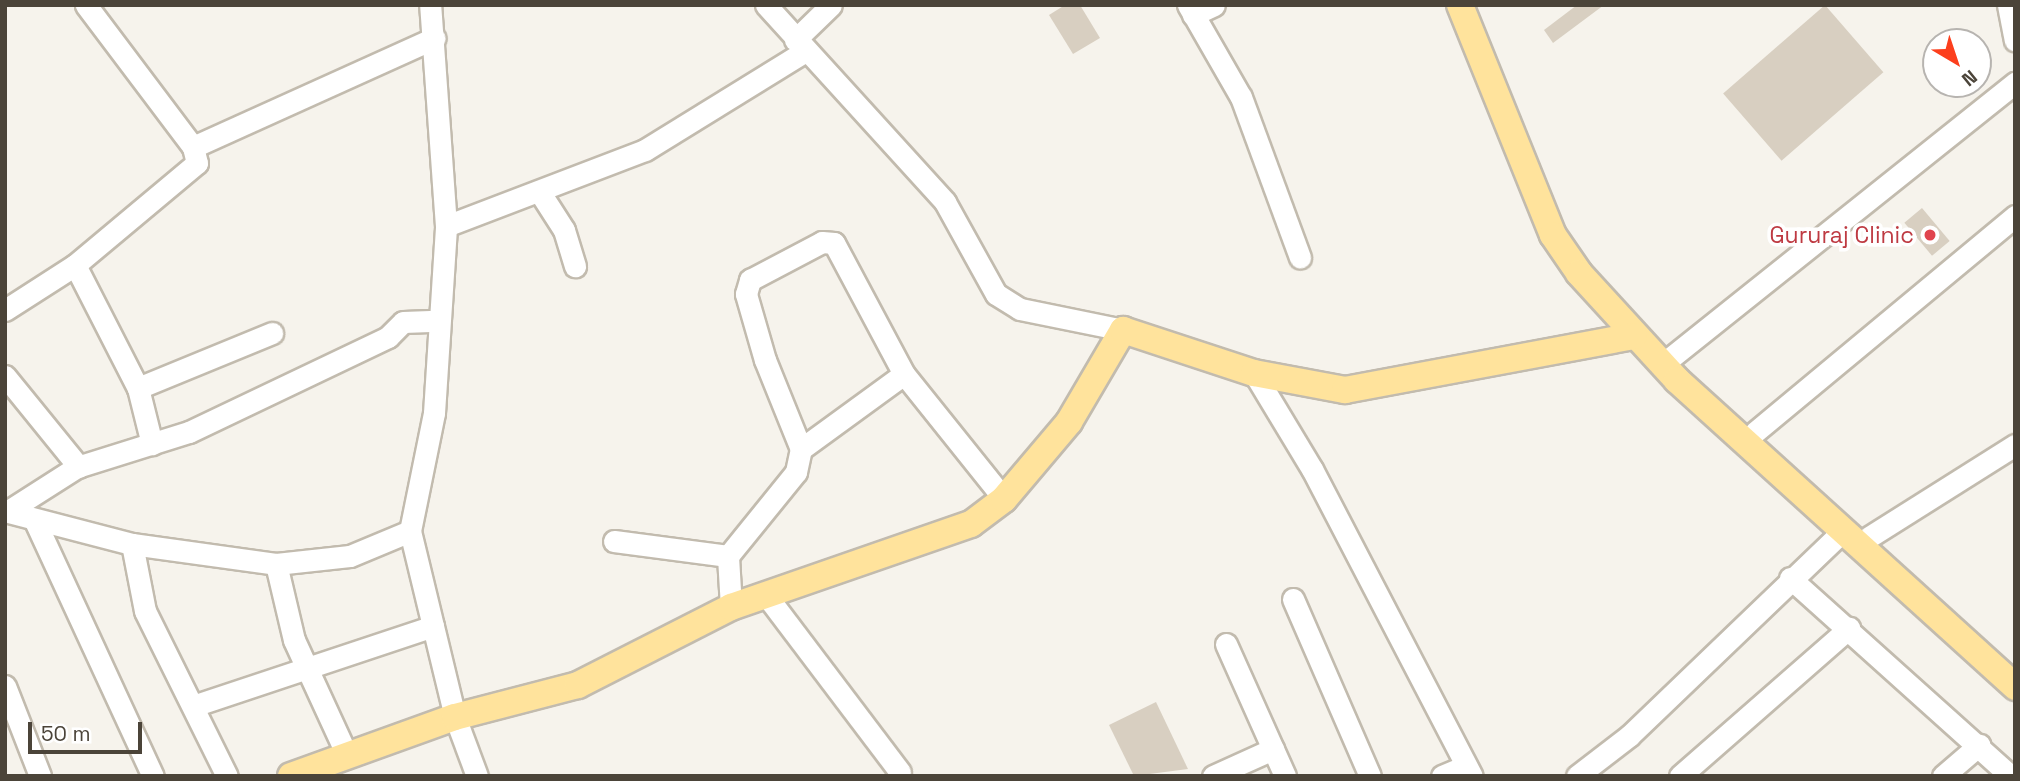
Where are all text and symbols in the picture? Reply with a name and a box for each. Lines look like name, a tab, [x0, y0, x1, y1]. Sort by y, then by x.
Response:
north arrow	[1922, 28, 1992, 98]
text: N	[1956, 64, 1982, 92]
place label: Gururaj Clinic	[1769, 221, 1914, 249]
marker: Gururaj Clinic	[1920, 225, 1940, 245]
scale bar	[32, 708, 145, 752]
text: 50 m	[41, 720, 91, 747]

